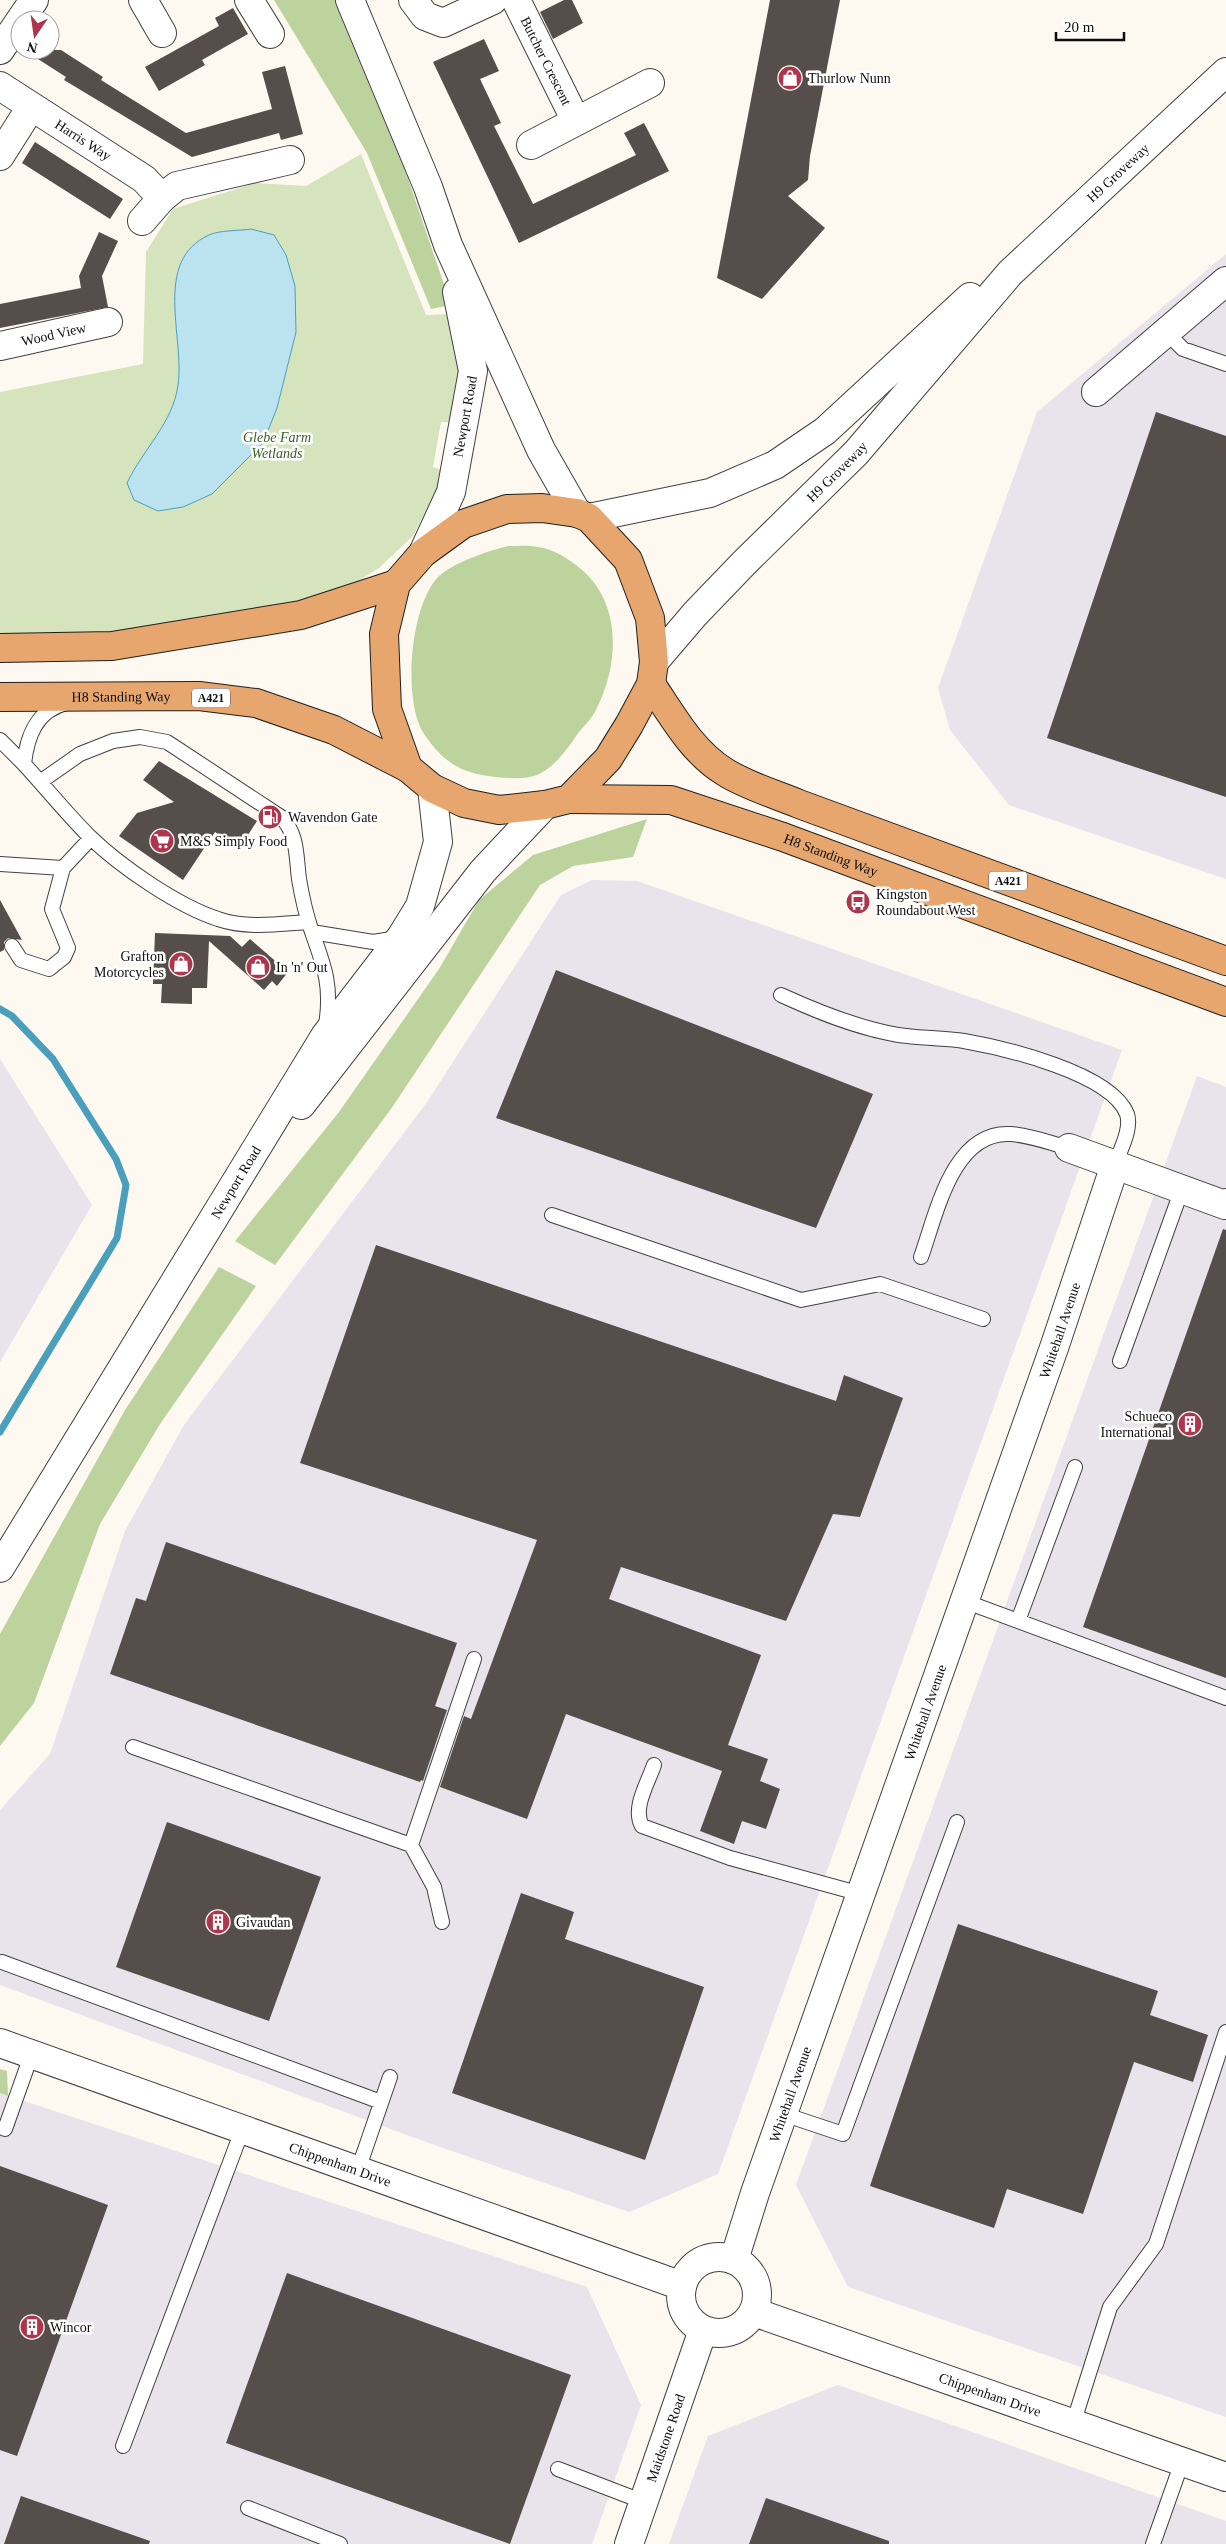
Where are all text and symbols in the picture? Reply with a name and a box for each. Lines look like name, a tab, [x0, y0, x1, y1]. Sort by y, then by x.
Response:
north arrow	[10, 10, 60, 60]
scale bar	[1056, 10, 1124, 42]
street label: Butcher Crescent	[518, 14, 574, 108]
text: 20 m	[1064, 19, 1095, 35]
text: N	[26, 39, 39, 56]
shop icon: Thurlow Nunn	[777, 65, 803, 91]
place label: Thurlow Nunn	[808, 71, 891, 86]
street label: Harris Way	[52, 116, 114, 163]
street label: H9 Groveway	[1084, 140, 1152, 205]
street label: Wood View	[20, 319, 88, 349]
street label: Newport Road	[450, 375, 479, 458]
park label: Glebe Farm Wetlands	[243, 430, 311, 461]
street label: H9 Groveway	[803, 439, 870, 505]
road number: A421	[192, 688, 230, 708]
street label: H8 Standing Way	[71, 689, 171, 704]
fuel station icon: Wavendon Gate	[257, 804, 283, 830]
place label: Wavendon Gate	[288, 810, 377, 825]
supermarket icon: M&S Simply Food	[149, 828, 175, 854]
street label: H8 Standing Way	[782, 831, 880, 879]
place label: M&S Simply Food	[180, 834, 287, 849]
road number: A421	[989, 871, 1027, 890]
place label: Kingston Roundabout West	[876, 887, 975, 918]
bus stop icon: Kingston Roundabout West	[845, 889, 871, 915]
place label: Grafton Motorcycles	[94, 949, 164, 980]
shop icon: Grafton Motorcycles	[168, 951, 194, 977]
shop icon: In 'n' Out	[245, 954, 271, 980]
place label: In 'n' Out	[276, 960, 328, 975]
street label: Newport Road	[208, 1143, 263, 1221]
street label: Whitehall Avenue	[1036, 1280, 1083, 1380]
place label: Schueco International	[1100, 1409, 1172, 1440]
building icon: Schueco International	[1177, 1411, 1203, 1437]
street label: Whitehall Avenue	[901, 1663, 949, 1762]
building icon: Givaudan	[205, 1909, 231, 1935]
place label: Givaudan	[236, 1915, 290, 1930]
street label: Whitehall Avenue	[766, 2044, 814, 2144]
street label: Chippenham Drive	[287, 2139, 393, 2189]
building icon: Wincor	[19, 2314, 45, 2340]
place label: Wincor	[50, 2320, 92, 2335]
street label: Chippenham Drive	[937, 2370, 1043, 2419]
street label: Maidstone Road	[643, 2392, 688, 2484]

